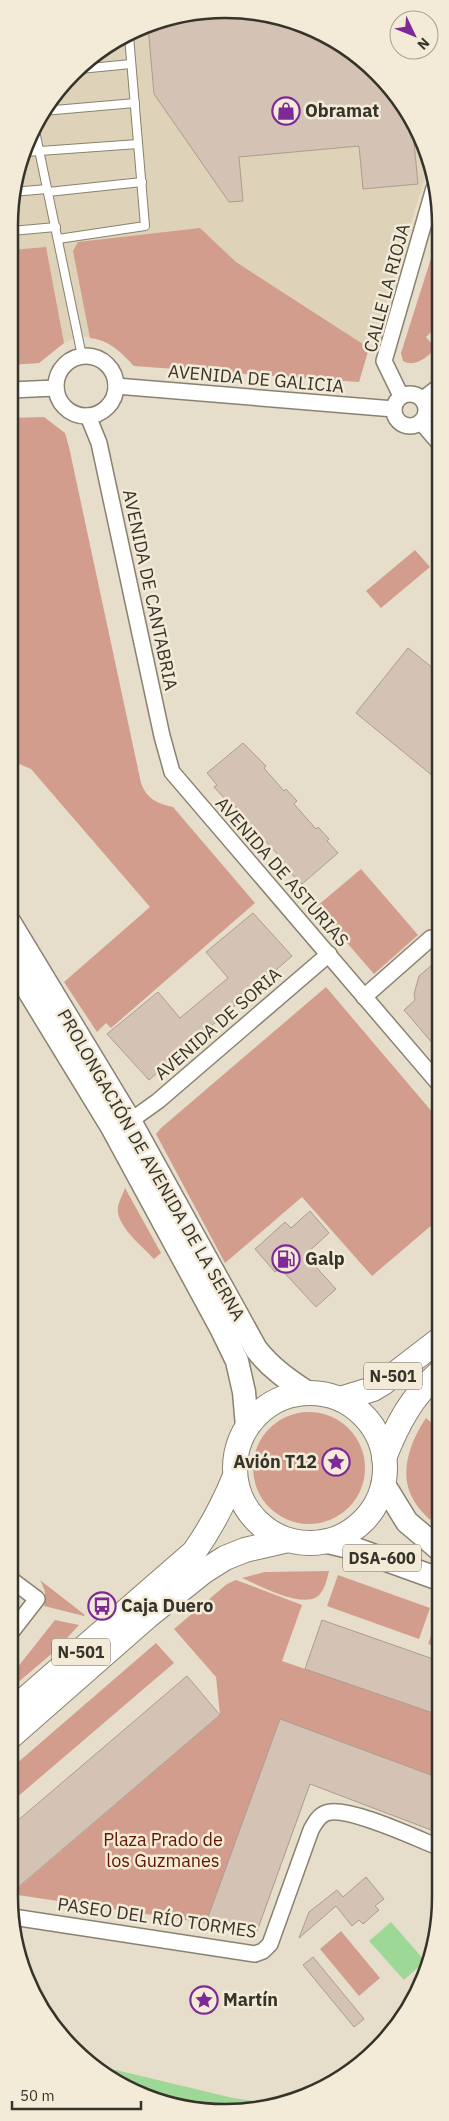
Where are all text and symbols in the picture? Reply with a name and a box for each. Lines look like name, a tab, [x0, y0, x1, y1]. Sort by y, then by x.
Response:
north arrow	[389, 10, 439, 60]
text: N	[413, 34, 434, 54]
shop icon: Obramat	[271, 96, 301, 126]
place label: Obramat	[305, 99, 379, 122]
street label: CALLE LA RIOJA	[358, 220, 415, 355]
street label: AVENIDA DE GALICIA	[167, 359, 346, 398]
street label: AVENIDA DE CANTABRIA	[118, 487, 183, 693]
street label: AVENIDA DE ASTURIAS	[211, 792, 354, 952]
street label: AVENIDA DE SORIA	[150, 962, 286, 1085]
street label: PROLONGACIÓN DE AVENIDA DE LA SERNA	[52, 1005, 251, 1325]
fuel station icon: Galp	[271, 1244, 301, 1274]
place label: Galp	[305, 1247, 345, 1270]
road number: N-501	[364, 1362, 422, 1390]
place icon: Avión T12	[321, 1447, 351, 1477]
place label: Avión T12	[233, 1450, 317, 1473]
road number: DSA-600	[343, 1545, 421, 1572]
bus stop icon: Caja Duero	[87, 1591, 117, 1621]
place label: Caja Duero	[121, 1594, 213, 1617]
road number: N-501	[52, 1638, 110, 1665]
park label: Plaza Prado de los Guzmanes	[103, 1828, 223, 1872]
street label: PASEO DEL RÍO TORMES	[56, 1892, 258, 1943]
place icon: Martín	[189, 1985, 219, 2015]
place label: Martín	[223, 1988, 278, 2011]
scale bar	[12, 2078, 141, 2110]
text: 50 m	[20, 2086, 55, 2105]

